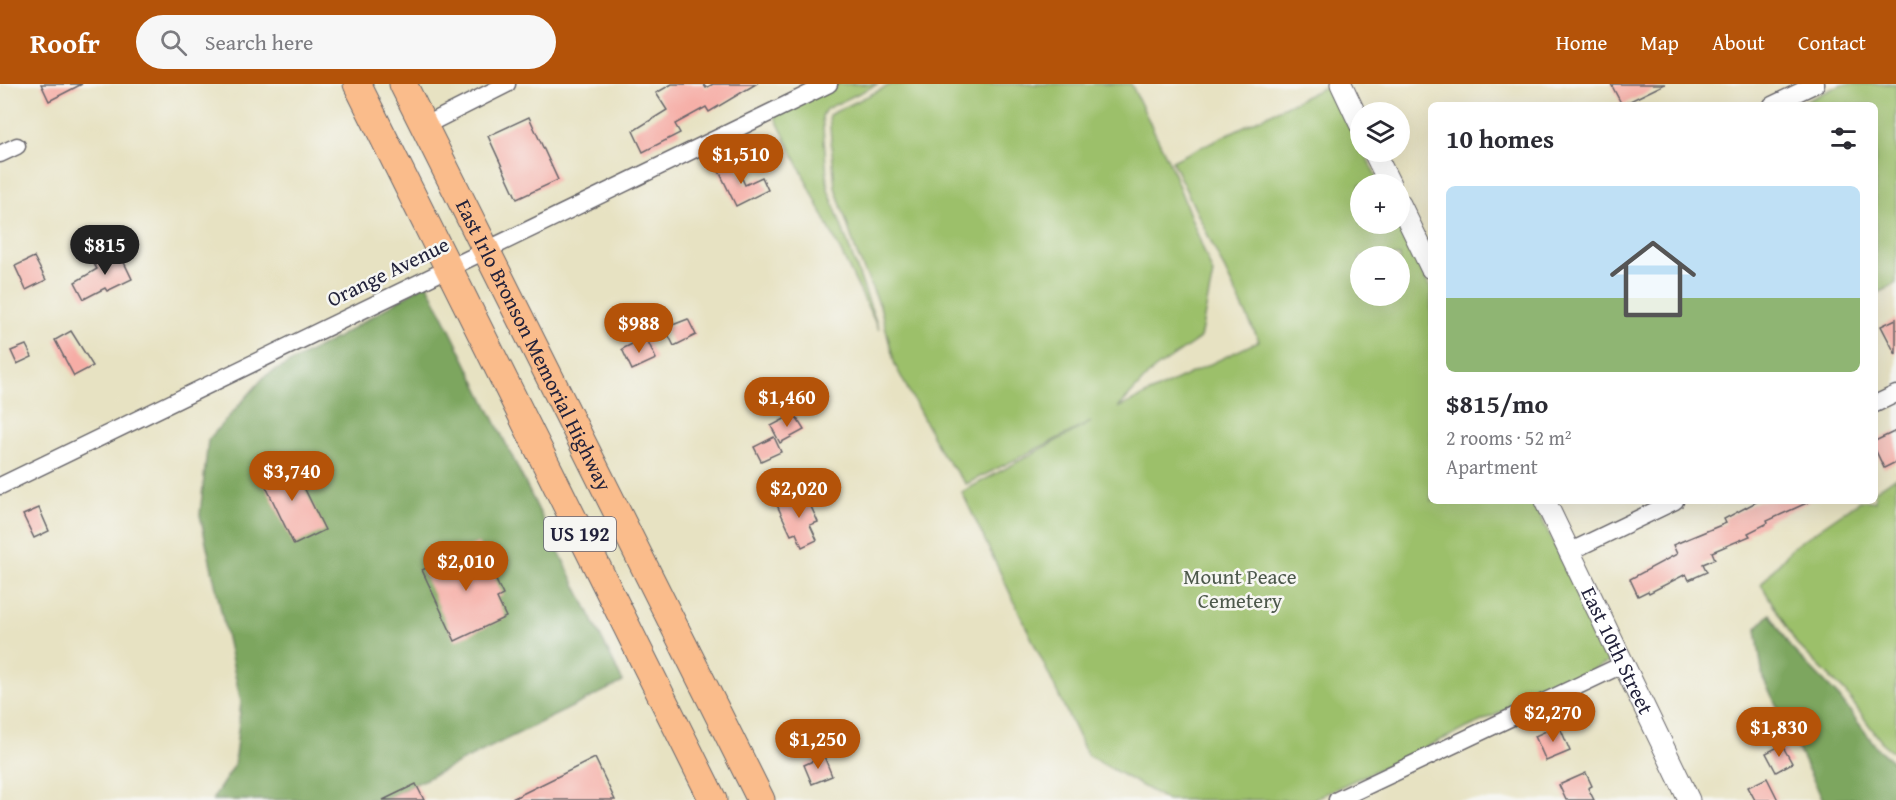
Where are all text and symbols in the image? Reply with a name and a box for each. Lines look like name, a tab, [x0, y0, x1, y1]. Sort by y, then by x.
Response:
search box	[136, 15, 556, 69]
text: Roofr	[30, 22, 100, 63]
icon: search	[157, 26, 190, 59]
text: Search here	[205, 26, 313, 58]
text: Home	[1556, 27, 1607, 58]
text: Map	[1640, 27, 1679, 58]
text: About	[1712, 27, 1765, 58]
text: Contact	[1798, 27, 1866, 58]
map controls	[1350, 102, 1410, 306]
button: layers	[1350, 102, 1410, 162]
text: 10 homes	[1446, 119, 1554, 158]
icon: filters	[1827, 122, 1860, 155]
pin: $1,510	[692, 134, 790, 185]
text: $1,510	[712, 139, 770, 168]
button: +	[1350, 174, 1410, 234]
street label: East Irlo Bronson Memorial Highway	[448, 194, 620, 497]
pin: $815	[69, 225, 141, 276]
icon: home	[1599, 225, 1707, 333]
street label: Orange Avenue	[321, 229, 454, 315]
text: $815	[84, 230, 126, 259]
button: −	[1350, 246, 1410, 306]
pin: $988	[603, 303, 675, 354]
text: $988	[618, 308, 660, 337]
pin: $1,460	[738, 377, 836, 428]
text: $1,460	[758, 382, 816, 411]
text: $815/mo	[1446, 384, 1548, 423]
text: 2 rooms · 52 m²	[1446, 423, 1572, 452]
pin: $3,740	[243, 451, 341, 502]
text: Apartment	[1446, 452, 1538, 481]
text: $3,740	[263, 456, 321, 485]
pin: $2,020	[750, 468, 848, 519]
text: $2,020	[770, 473, 828, 502]
road number: US 192	[544, 517, 616, 551]
pin: $2,010	[417, 541, 515, 592]
text: $2,010	[437, 546, 495, 575]
park label: Mount Peace Cemetery	[1183, 561, 1297, 616]
street label: East 10th Street	[1574, 581, 1662, 720]
pin: $2,270	[1504, 692, 1602, 743]
text: $2,270	[1524, 697, 1582, 726]
pin: $1,830	[1730, 707, 1828, 758]
text: $1,830	[1750, 712, 1808, 741]
pin: $1,250	[769, 719, 867, 770]
text: $1,250	[789, 724, 847, 753]

